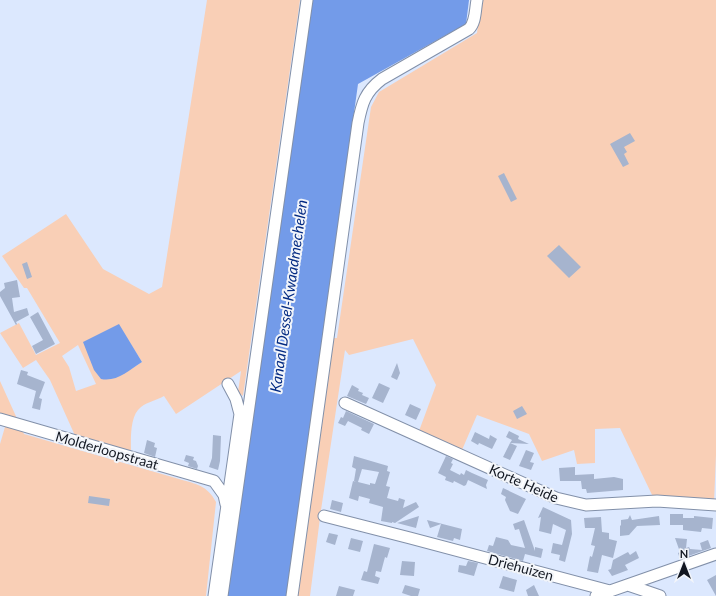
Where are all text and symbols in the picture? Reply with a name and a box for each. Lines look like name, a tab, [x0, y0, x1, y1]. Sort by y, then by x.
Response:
water label: Kanaal Dessel-Kwaadmechelen	[266, 198, 310, 393]
street label: Molderloopstraat	[54, 427, 160, 473]
street label: Korte Heide	[487, 460, 561, 506]
north arrow	[664, 544, 704, 584]
text: N	[680, 547, 688, 560]
street label: Driehuizen	[487, 550, 555, 584]

